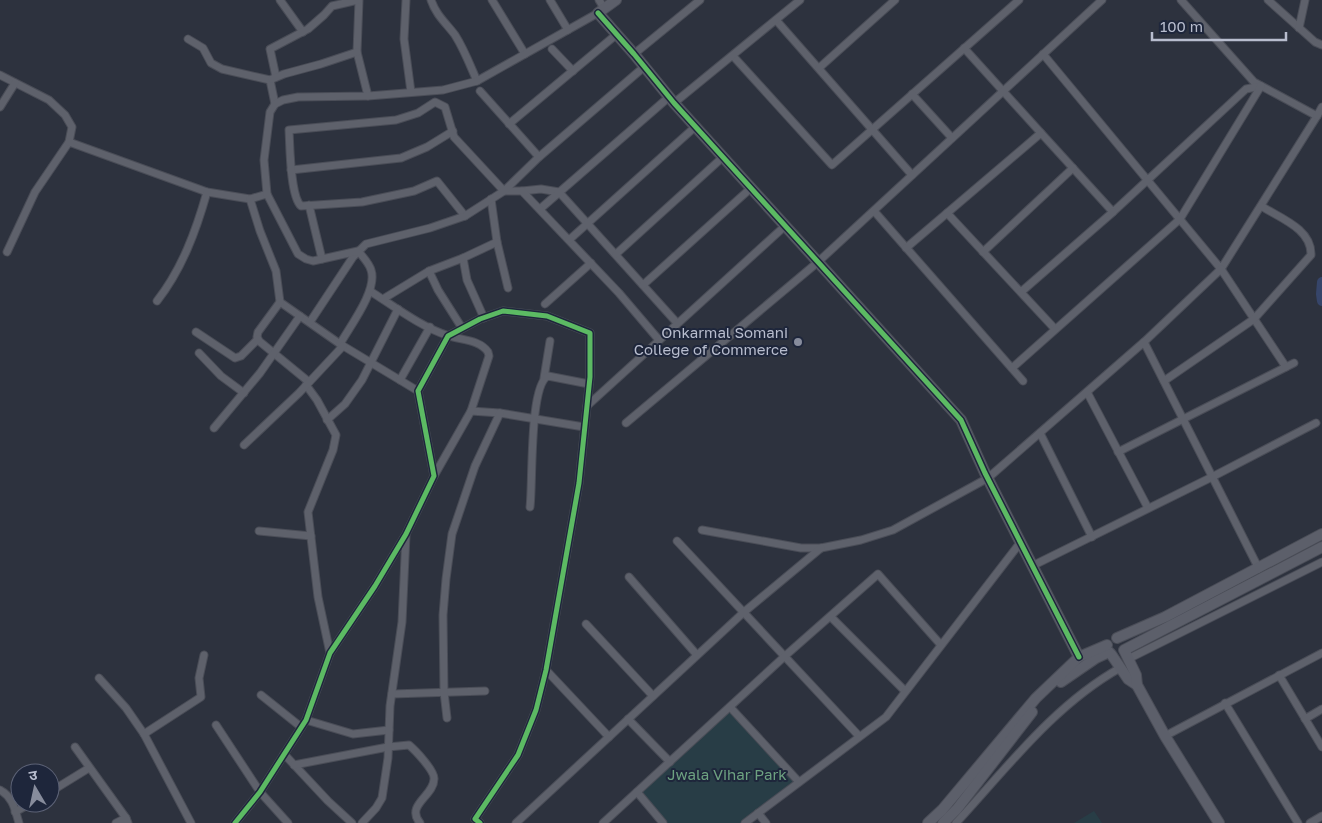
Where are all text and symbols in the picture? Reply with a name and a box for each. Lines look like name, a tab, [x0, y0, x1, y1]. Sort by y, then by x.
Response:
scale bar	[1152, 10, 1286, 42]
text: 100 m	[1160, 17, 1203, 35]
place label: Onkarmal Somani College of Commerce	[634, 323, 788, 358]
marker: Onkarmal Somani College of Commerce	[792, 336, 804, 348]
north arrow	[10, 763, 60, 813]
park label: Jwala Vihar Park	[667, 765, 787, 783]
text: उ	[28, 766, 39, 784]

